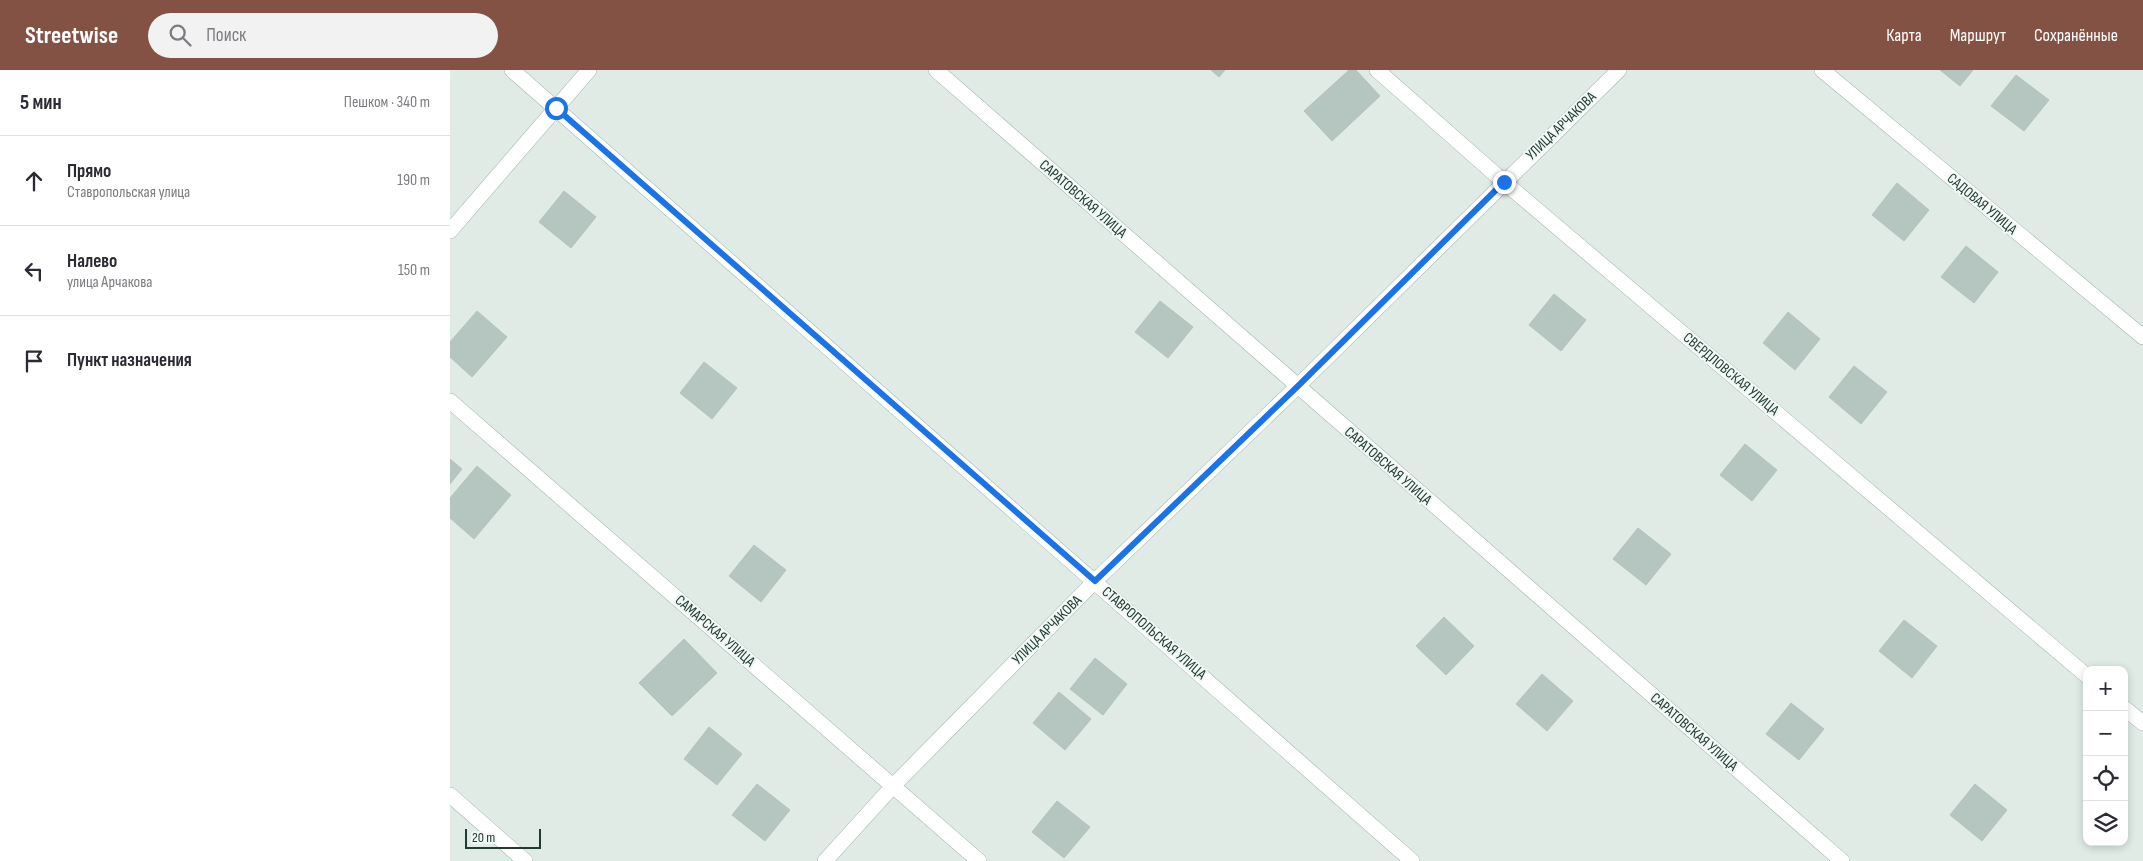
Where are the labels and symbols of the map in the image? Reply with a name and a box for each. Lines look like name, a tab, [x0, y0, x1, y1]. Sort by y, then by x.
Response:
street label: УЛИЦА АРЧАКОВА	[1522, 87, 1601, 164]
route start	[545, 97, 568, 120]
street label: САРАТОВСКАЯ УЛИЦА	[1035, 156, 1131, 243]
street label: САДОВАЯ УЛИЦА	[1943, 169, 2021, 239]
route end	[1493, 171, 1516, 194]
street label: СВЕРДЛОВСКАЯ УЛИЦА	[1679, 328, 1783, 420]
street label: САРАТОВСКАЯ УЛИЦА	[1340, 423, 1436, 510]
street label: СТАВРОПОЛЬСКАЯ УЛИЦА	[1098, 582, 1211, 684]
street label: САМАРСКАЯ УЛИЦА	[671, 591, 759, 671]
street label: УЛИЦА АРЧАКОВА	[1008, 591, 1086, 669]
street label: САРАТОВСКАЯ УЛИЦА	[1646, 689, 1742, 776]
scale bar	[465, 826, 541, 849]

